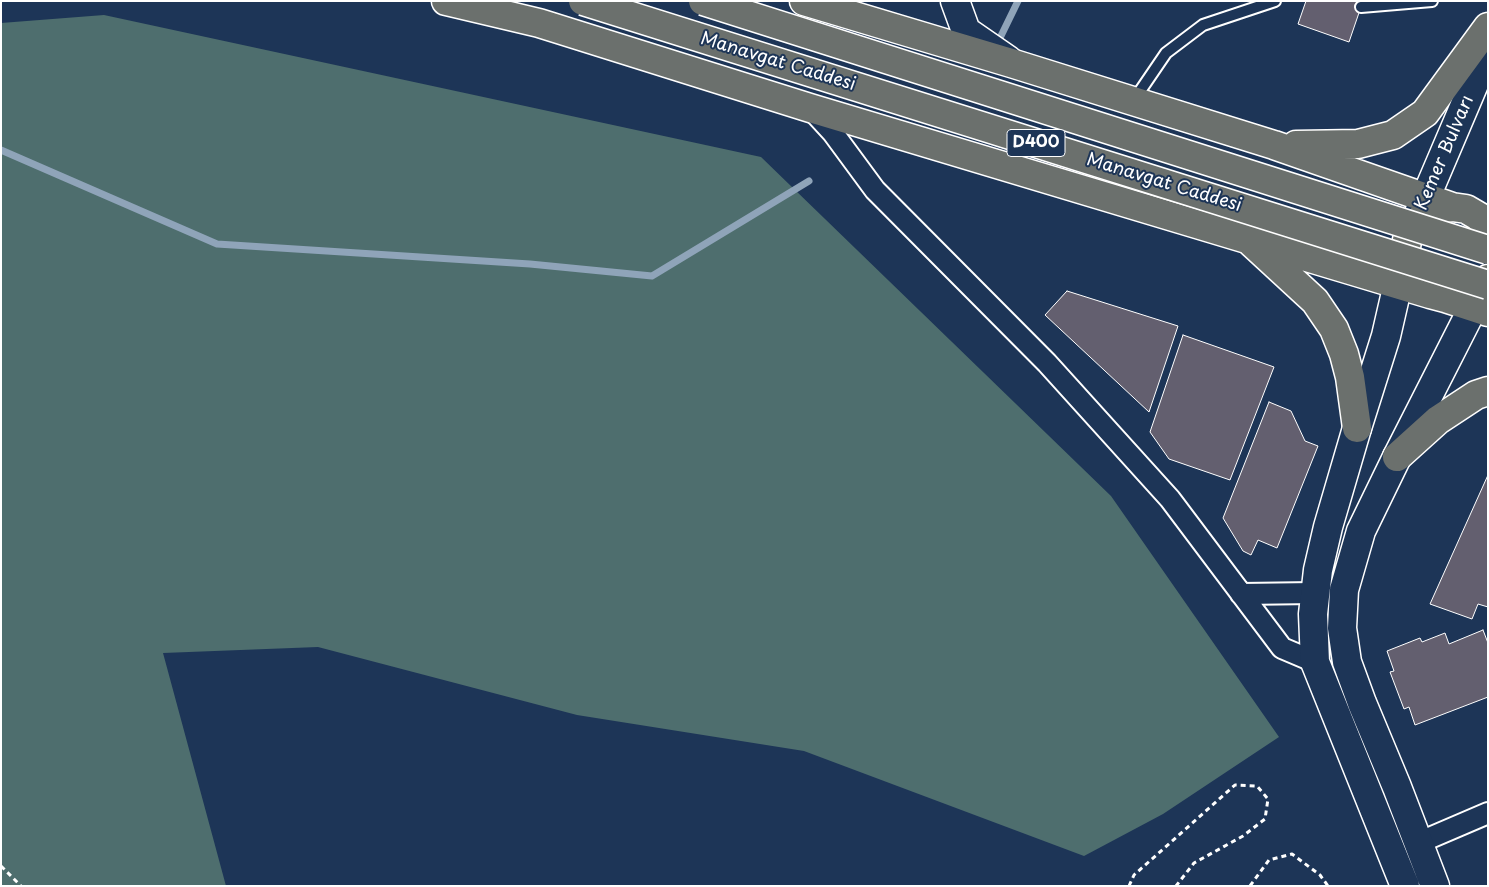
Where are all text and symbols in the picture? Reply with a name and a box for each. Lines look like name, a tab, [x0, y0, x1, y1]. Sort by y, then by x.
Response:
street label: Manavgat Caddesi	[698, 28, 858, 96]
street label: Kemer Bulvarı	[1411, 92, 1479, 214]
road number: D400	[1007, 130, 1065, 156]
street label: Manavgat Caddesi	[1084, 149, 1244, 217]

